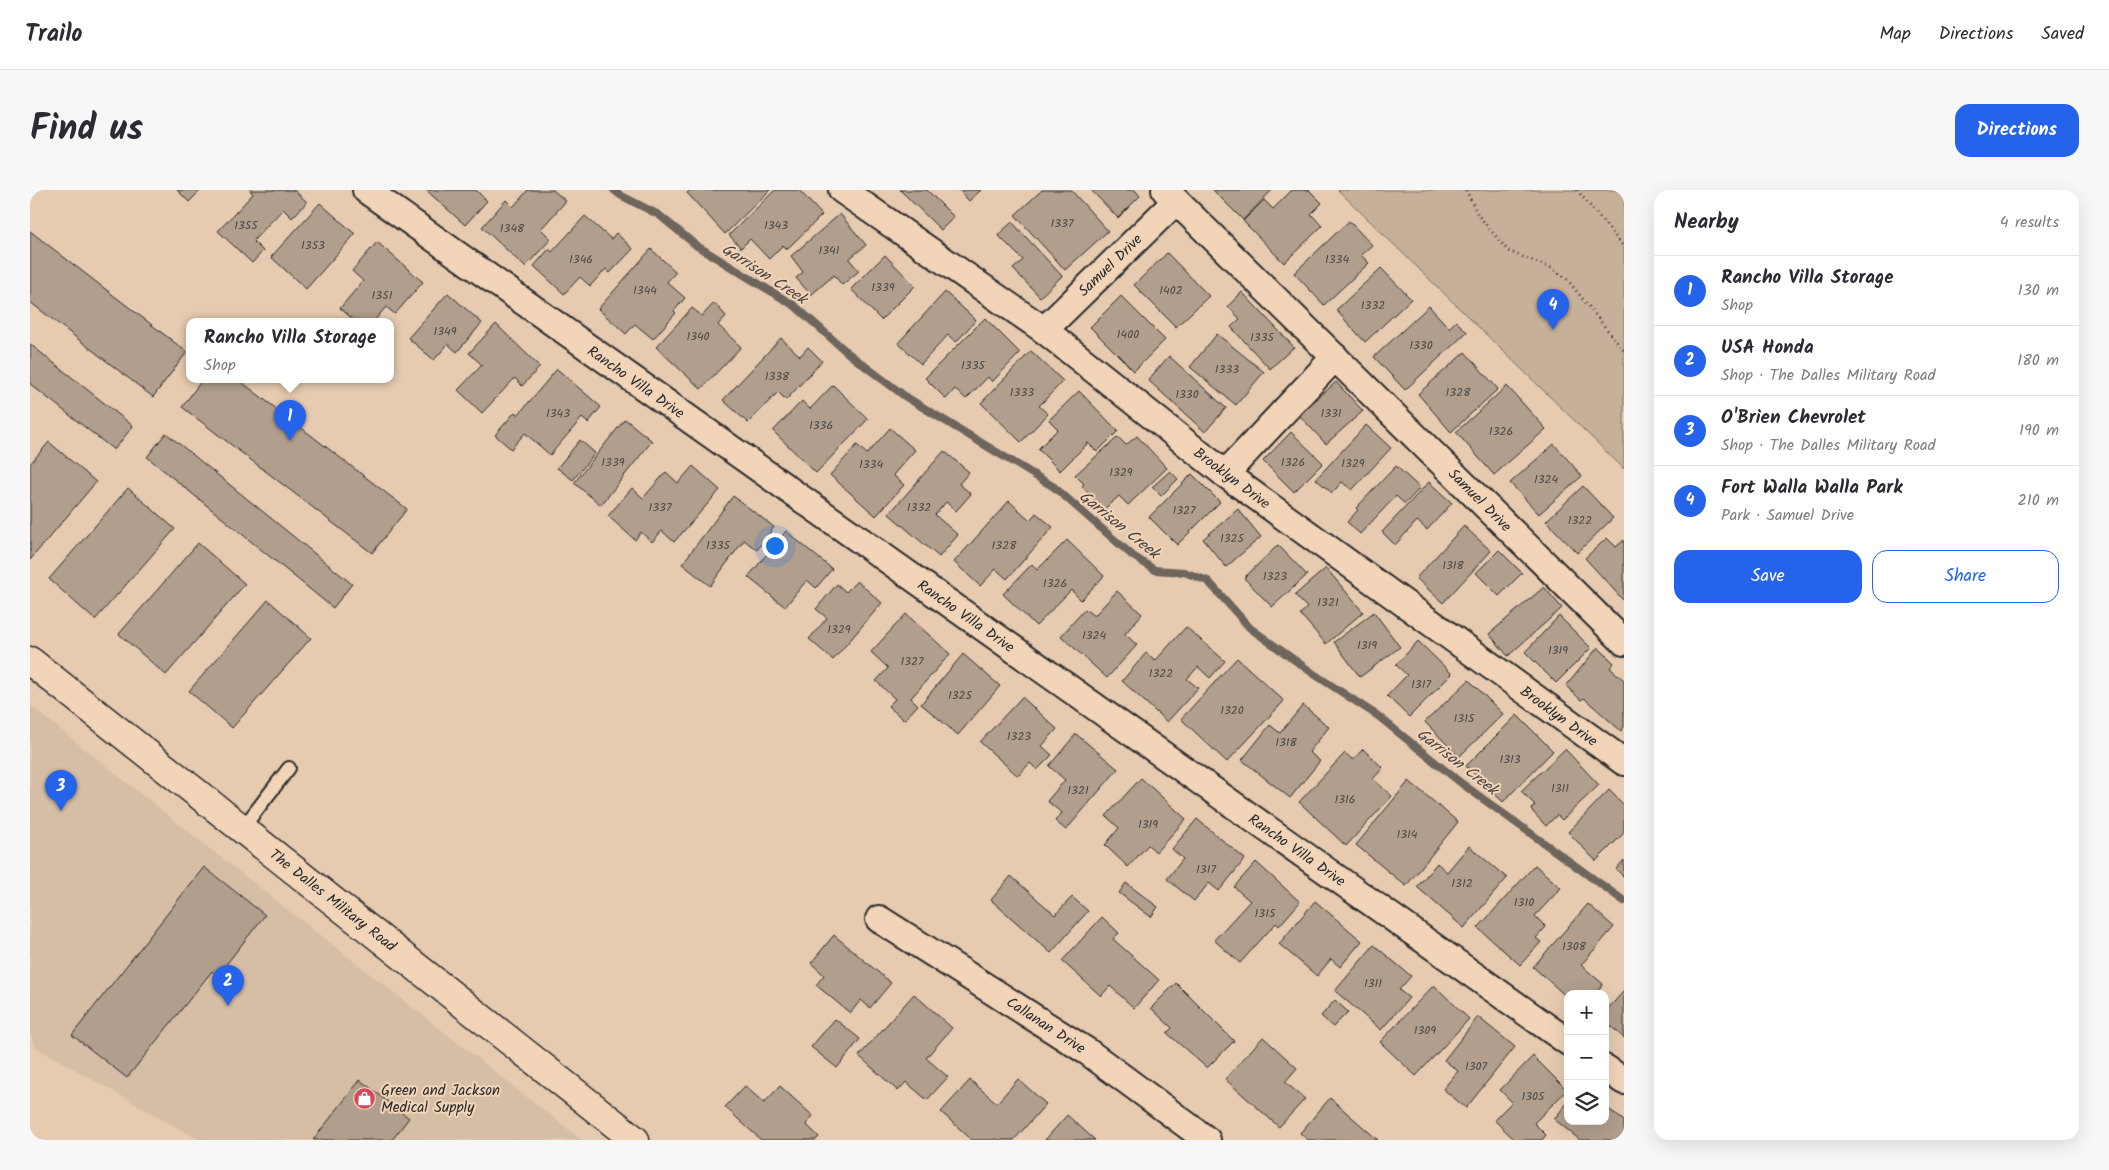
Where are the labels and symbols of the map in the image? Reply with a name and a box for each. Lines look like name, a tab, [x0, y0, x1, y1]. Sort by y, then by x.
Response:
house number: 1337	[1050, 214, 1074, 233]
house number: 1355	[234, 216, 259, 235]
house number: 1343	[764, 216, 788, 235]
house number: 1348	[500, 219, 525, 238]
street label: Samuel Drive	[1073, 228, 1149, 303]
house number: 1353	[301, 236, 325, 255]
water label: Garrison Creek	[716, 237, 814, 313]
house number: 1341	[818, 241, 840, 260]
house number: 1346	[569, 250, 593, 269]
house number: 1334	[1325, 250, 1349, 269]
house number: 1339	[871, 278, 895, 297]
house number: 1344	[633, 281, 657, 300]
house number: 1402	[1159, 281, 1183, 300]
house number: 1351	[372, 286, 393, 305]
pin: 4	[1537, 289, 1569, 330]
house number: 1332	[1361, 296, 1385, 315]
house number: 1349	[433, 322, 457, 341]
house number: 1400	[1117, 325, 1139, 344]
house number: 1340	[686, 327, 710, 346]
house number: 1335	[1250, 328, 1276, 347]
house number: 1330	[1409, 336, 1433, 355]
street label: Rancho Villa Drive	[582, 340, 689, 426]
house number: 1335	[961, 356, 987, 375]
house number: 1333	[1215, 360, 1239, 379]
house number: 1338	[765, 367, 790, 386]
house number: 1333	[1010, 383, 1034, 402]
house number: 1328	[1446, 383, 1471, 402]
house number: 1330	[1175, 385, 1199, 404]
pin: 1	[274, 400, 306, 441]
house number: 1343	[546, 404, 570, 423]
house number: 1331	[1320, 404, 1342, 423]
house number: 1336	[809, 416, 833, 435]
house number: 1326	[1489, 422, 1513, 441]
street label: Brooklyn Drive	[1188, 442, 1275, 516]
house number: 1339	[601, 453, 625, 472]
house number: 1326	[1281, 453, 1305, 472]
house number: 1329	[1341, 454, 1365, 473]
house number: 1334	[859, 455, 883, 474]
house number: 1329	[1109, 463, 1133, 482]
street label: Samuel Drive	[1442, 463, 1517, 538]
house number: 1324	[1534, 470, 1558, 489]
water label: Garrison Creek	[1073, 485, 1167, 567]
house number: 1337	[648, 498, 672, 517]
house number: 1332	[907, 498, 931, 517]
house number: 1327	[1172, 501, 1196, 520]
house number: 1322	[1568, 511, 1592, 530]
house number: 1325	[1220, 529, 1246, 548]
your location	[762, 533, 788, 559]
house number: 1335	[706, 536, 732, 555]
house number: 1328	[992, 536, 1017, 555]
house number: 1318	[1442, 556, 1465, 575]
house number: 1323	[1263, 567, 1287, 586]
street label: Rancho Villa Drive	[912, 574, 1019, 660]
house number: 1326	[1043, 574, 1067, 593]
house number: 1321	[1317, 593, 1339, 612]
house number: 1329	[827, 620, 851, 639]
house number: 1324	[1082, 626, 1106, 645]
house number: 1319	[1357, 636, 1377, 655]
house number: 1319	[1548, 641, 1568, 660]
house number: 1327	[900, 652, 924, 671]
house number: 1322	[1149, 664, 1173, 683]
house number: 1317	[1411, 675, 1431, 694]
street label: Brooklyn Drive	[1514, 680, 1603, 753]
house number: 1325	[948, 686, 974, 705]
house number: 1320	[1220, 701, 1244, 720]
house number: 1315	[1454, 709, 1476, 728]
water label: Garrison Creek	[1411, 722, 1505, 804]
house number: 1323	[1007, 727, 1031, 746]
house number: 1318	[1275, 733, 1298, 752]
house number: 1313	[1499, 750, 1521, 769]
pin: 3	[45, 770, 77, 811]
house number: 1311	[1551, 779, 1569, 798]
house number: 1321	[1067, 781, 1089, 800]
house number: 1316	[1334, 790, 1356, 809]
street label: Rancho Villa Drive	[1243, 808, 1350, 894]
house number: 1319	[1138, 815, 1158, 834]
house number: 1314	[1396, 825, 1418, 844]
street label: The Dalles Military Road	[264, 843, 401, 958]
house number: 1317	[1196, 860, 1216, 879]
house number: 1312	[1451, 874, 1473, 893]
house number: 1310	[1514, 893, 1534, 912]
house number: 1315	[1255, 904, 1277, 923]
house number: 1308	[1562, 937, 1587, 956]
pin: 2	[212, 965, 244, 1006]
house number: 1311	[1364, 974, 1382, 993]
street label: Callanan Drive	[1001, 991, 1090, 1061]
house number: 1309	[1414, 1021, 1436, 1040]
house number: 1307	[1465, 1057, 1488, 1076]
place label: Green and Jackson Medical Supply	[381, 1079, 500, 1120]
shop icon: Green and Jackson Medical Supply	[353, 1087, 377, 1111]
house number: 1305	[1521, 1087, 1546, 1106]

